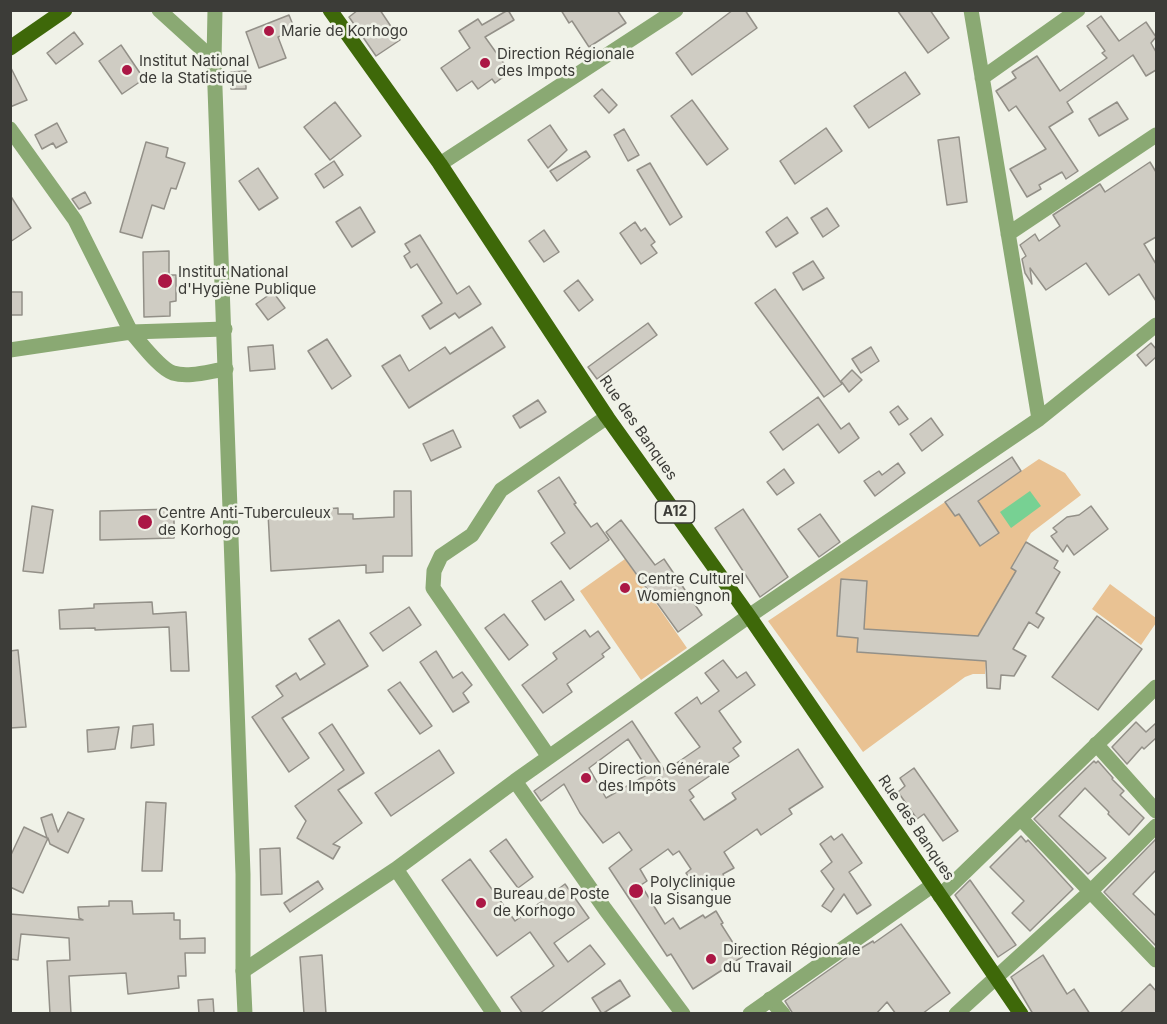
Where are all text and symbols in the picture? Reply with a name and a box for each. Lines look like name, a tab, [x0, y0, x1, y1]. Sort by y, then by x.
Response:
place label: Marie de Korhogo	[281, 22, 408, 40]
marker: Marie de Korhogo	[262, 24, 276, 38]
place label: Direction Régionale des Impots	[497, 45, 634, 80]
place label: Institut National de la Statistique	[139, 52, 252, 87]
marker: Direction Régionale des Impots	[478, 56, 492, 70]
marker: Institut National de la Statistique	[120, 63, 134, 77]
place label: Institut National d'Hygiène Publique	[178, 263, 316, 298]
marker: Institut National d'Hygiène Publique	[156, 272, 174, 290]
street label: Rue des Banques	[595, 372, 681, 484]
road number: A12	[656, 501, 694, 523]
place label: Centre Anti-Tuberculeux de Korhogo	[158, 504, 331, 539]
marker: Centre Anti-Tuberculeux de Korhogo	[136, 513, 154, 531]
place label: Centre Culturel Womiengnon	[637, 570, 744, 605]
marker: Centre Culturel Womiengnon	[618, 581, 632, 595]
place label: Direction Générale des Impôts	[598, 760, 730, 795]
marker: Direction Générale des Impôts	[579, 771, 593, 785]
street label: Rue des Banques	[874, 772, 958, 884]
place label: Polyclinique la Sisangue	[650, 873, 735, 908]
marker: Polyclinique la Sisangue	[627, 882, 645, 900]
place label: Bureau de Poste de Korhogo	[493, 885, 610, 920]
marker: Bureau de Poste de Korhogo	[474, 896, 488, 910]
place label: Direction Régionale du Travail	[723, 941, 860, 976]
marker: Direction Régionale du Travail	[704, 952, 718, 966]

